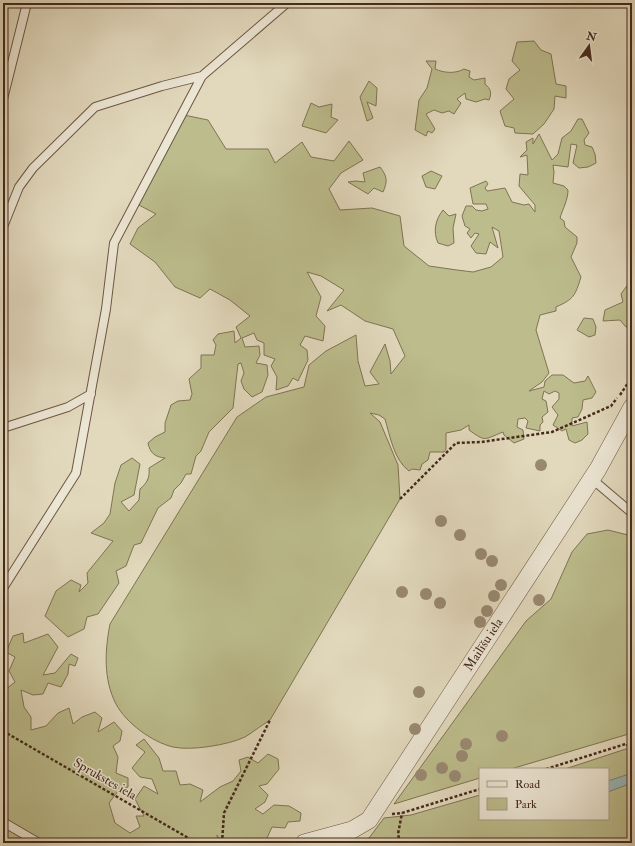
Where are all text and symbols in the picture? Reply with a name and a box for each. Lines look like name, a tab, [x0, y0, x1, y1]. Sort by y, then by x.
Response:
north arrow	[569, 26, 609, 66]
text: N	[584, 29, 599, 45]
street label: Mailīšu iela	[461, 615, 507, 674]
street label: Sprukstes iela	[70, 755, 140, 805]
legend	[479, 768, 609, 820]
text: Road	[515, 777, 540, 792]
text: Park	[515, 797, 537, 812]

